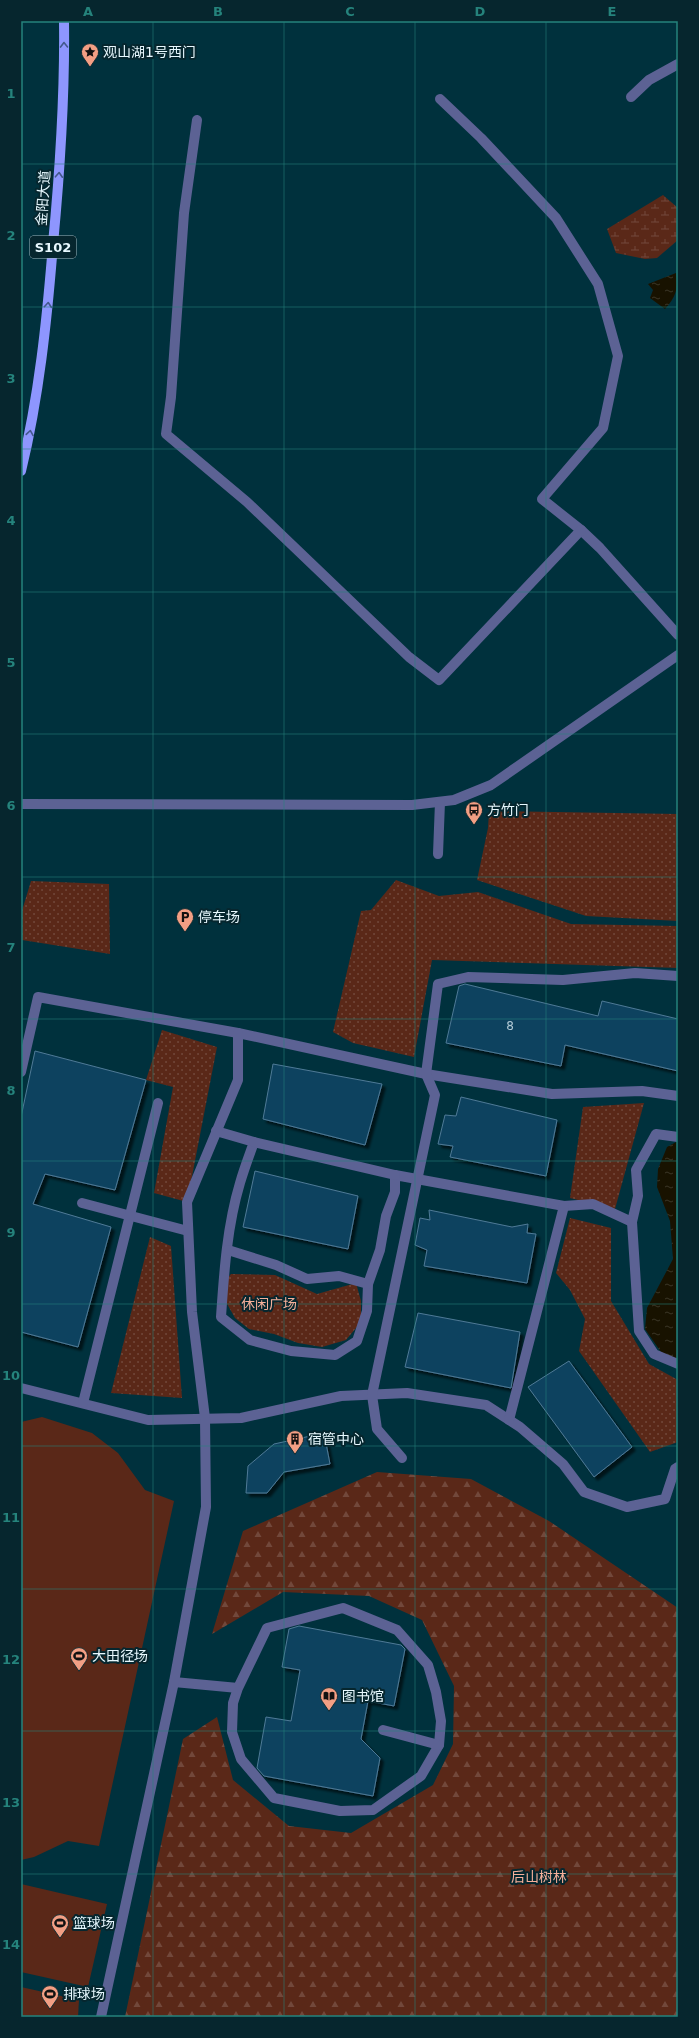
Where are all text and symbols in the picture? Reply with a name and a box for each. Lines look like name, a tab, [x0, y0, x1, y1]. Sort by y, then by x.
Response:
text: A	[83, 4, 93, 19]
text: B	[213, 4, 223, 19]
text: C	[345, 4, 355, 19]
text: D	[475, 4, 486, 19]
text: E	[608, 4, 616, 19]
one-way arrow	[60, 42, 68, 48]
place icon: 观山湖1号西门	[80, 42, 100, 67]
place label: 观山湖1号西门	[103, 44, 196, 60]
text: 1	[6, 86, 16, 101]
street label: 金阳大道	[33, 170, 53, 226]
one-way arrow	[54, 172, 63, 178]
text: 2	[6, 228, 16, 243]
road number: S102	[30, 236, 76, 258]
one-way arrow	[43, 302, 52, 308]
text: 3	[6, 371, 16, 386]
one-way arrow	[25, 430, 34, 436]
text: 4	[6, 513, 16, 528]
text: 5	[6, 655, 16, 670]
text: 6	[6, 798, 16, 813]
bus stop icon: 方竹门	[464, 800, 484, 825]
place label: 方竹门	[487, 802, 529, 818]
parking icon: 停车场	[175, 907, 195, 932]
place label: 停车场	[198, 909, 240, 925]
text: 7	[6, 940, 16, 955]
house number: 8	[506, 1019, 514, 1033]
text: 8	[6, 1083, 16, 1098]
text: 9	[6, 1225, 16, 1240]
park label: 休闲广场	[241, 1296, 297, 1312]
text: 10	[2, 1368, 20, 1383]
building icon: 宿管中心	[285, 1429, 305, 1454]
place label: 宿管中心	[308, 1431, 364, 1447]
text: 11	[2, 1510, 20, 1525]
sports icon: 大田径场	[69, 1646, 89, 1671]
place label: 大田径场	[92, 1648, 148, 1664]
text: 12	[2, 1652, 20, 1667]
library icon: 图书馆	[319, 1686, 339, 1711]
place label: 图书馆	[342, 1688, 384, 1704]
text: 13	[2, 1795, 20, 1810]
park label: 后山树林	[511, 1869, 567, 1885]
sports icon: 篮球场	[50, 1913, 70, 1938]
place label: 篮球场	[73, 1915, 115, 1931]
text: 14	[2, 1937, 20, 1952]
sports icon: 排球场	[40, 1984, 60, 2009]
place label: 排球场	[63, 1986, 105, 2002]

